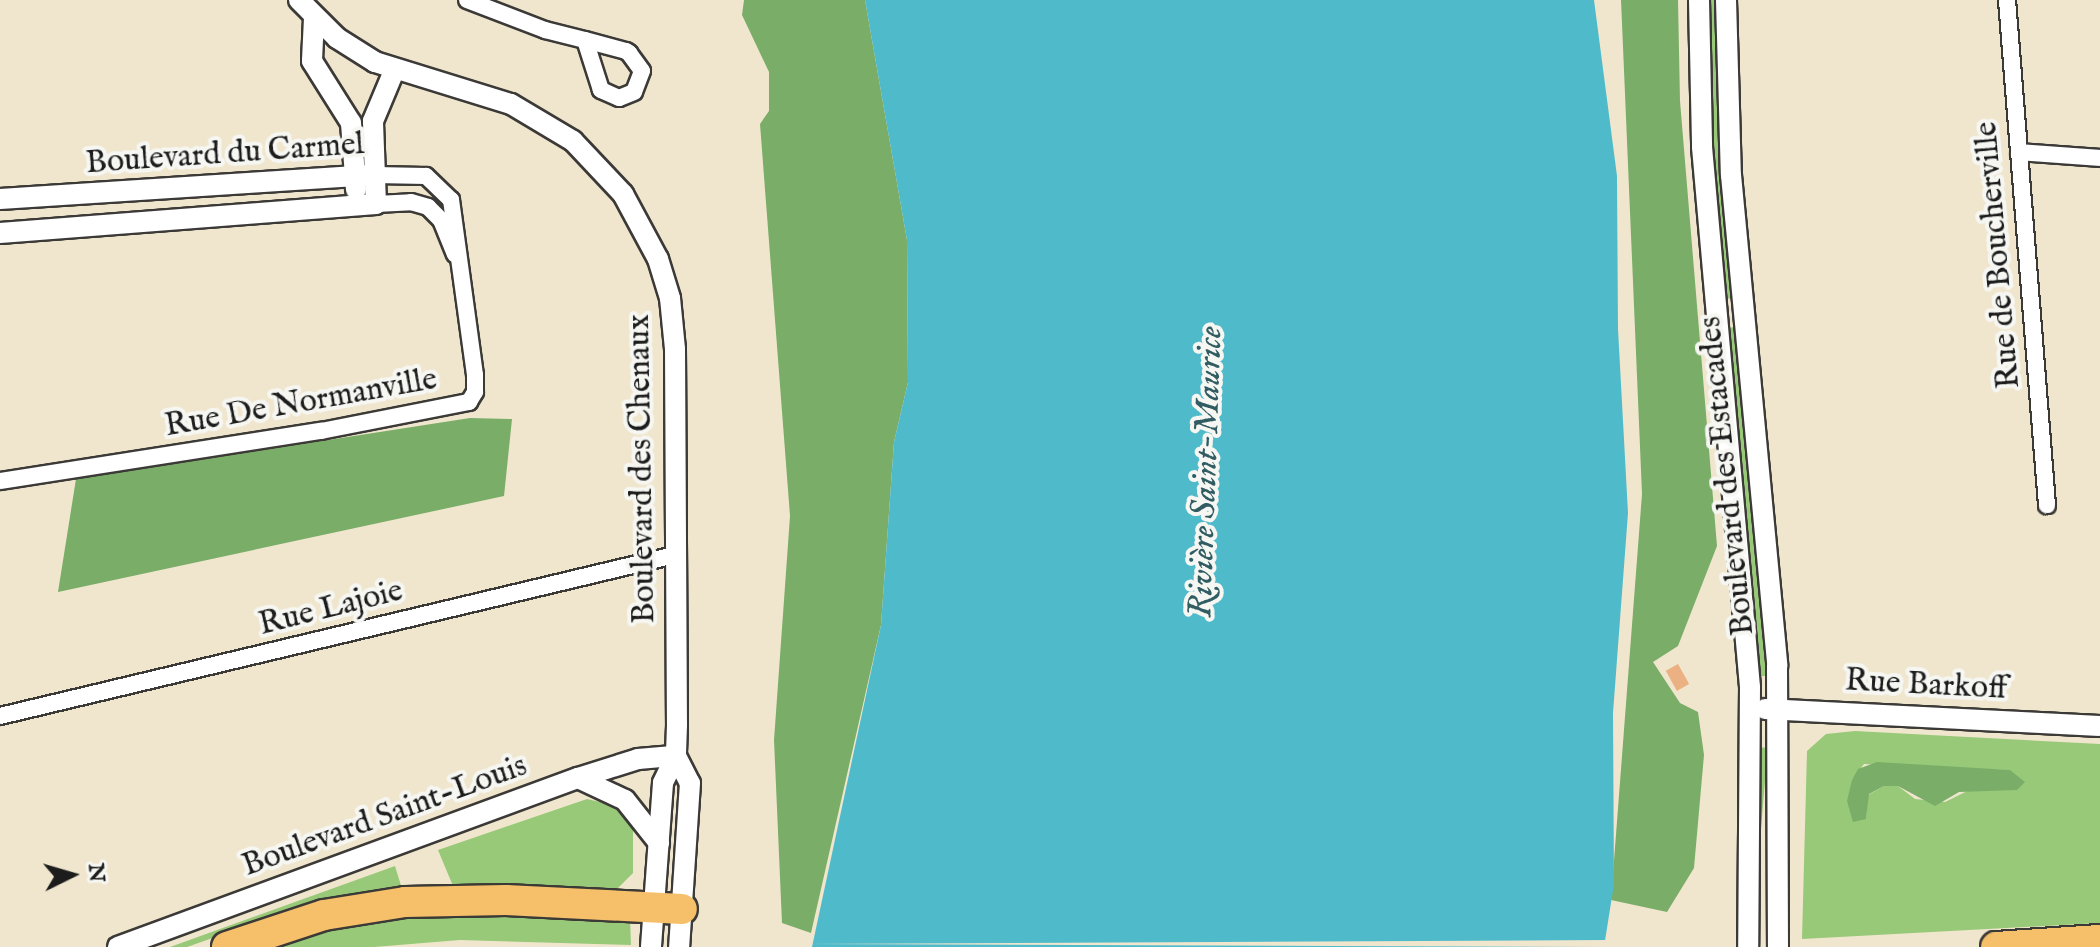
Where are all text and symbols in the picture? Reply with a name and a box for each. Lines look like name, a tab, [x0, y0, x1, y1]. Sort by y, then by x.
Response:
street label: Rue de Boucherville	[1968, 120, 2030, 390]
street label: Boulevard du Carmel	[84, 126, 366, 184]
street label: Boulevard des Chenaux	[621, 314, 665, 624]
street label: Boulevard des Estacades	[1692, 315, 1764, 637]
water label: Rivière Saint-Maurice	[1181, 326, 1231, 618]
street label: Rue De Normanville	[162, 361, 440, 447]
street label: Rue Lajoie	[255, 573, 407, 645]
street label: Rue Barkoff	[1844, 663, 2008, 709]
street label: Boulevard Saint-Louis	[237, 748, 533, 886]
north arrow	[32, 835, 112, 915]
text: N	[81, 862, 111, 884]

